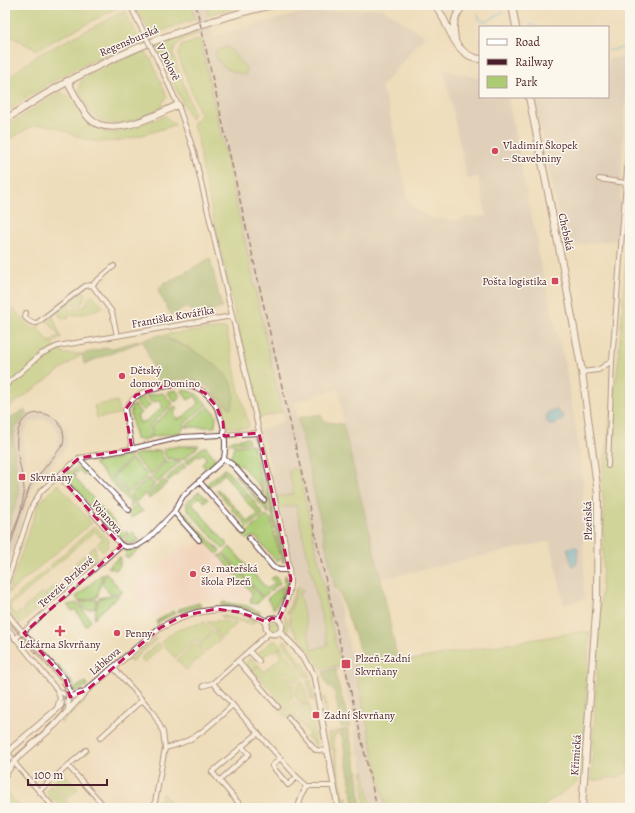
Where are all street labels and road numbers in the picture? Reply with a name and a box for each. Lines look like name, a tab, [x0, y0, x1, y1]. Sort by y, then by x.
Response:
street label: Regensburská	[97, 22, 162, 60]
street label: V Dolově	[152, 40, 183, 83]
street label: Chebská	[555, 212, 577, 253]
street label: Františka Kováříka	[130, 302, 216, 332]
street label: Vojanova	[87, 496, 127, 538]
street label: Plzeňská	[580, 500, 596, 541]
street label: Terezie Brzkové	[35, 553, 97, 611]
street label: Lábkova	[86, 643, 125, 679]
street label: Křimická	[567, 733, 585, 776]

